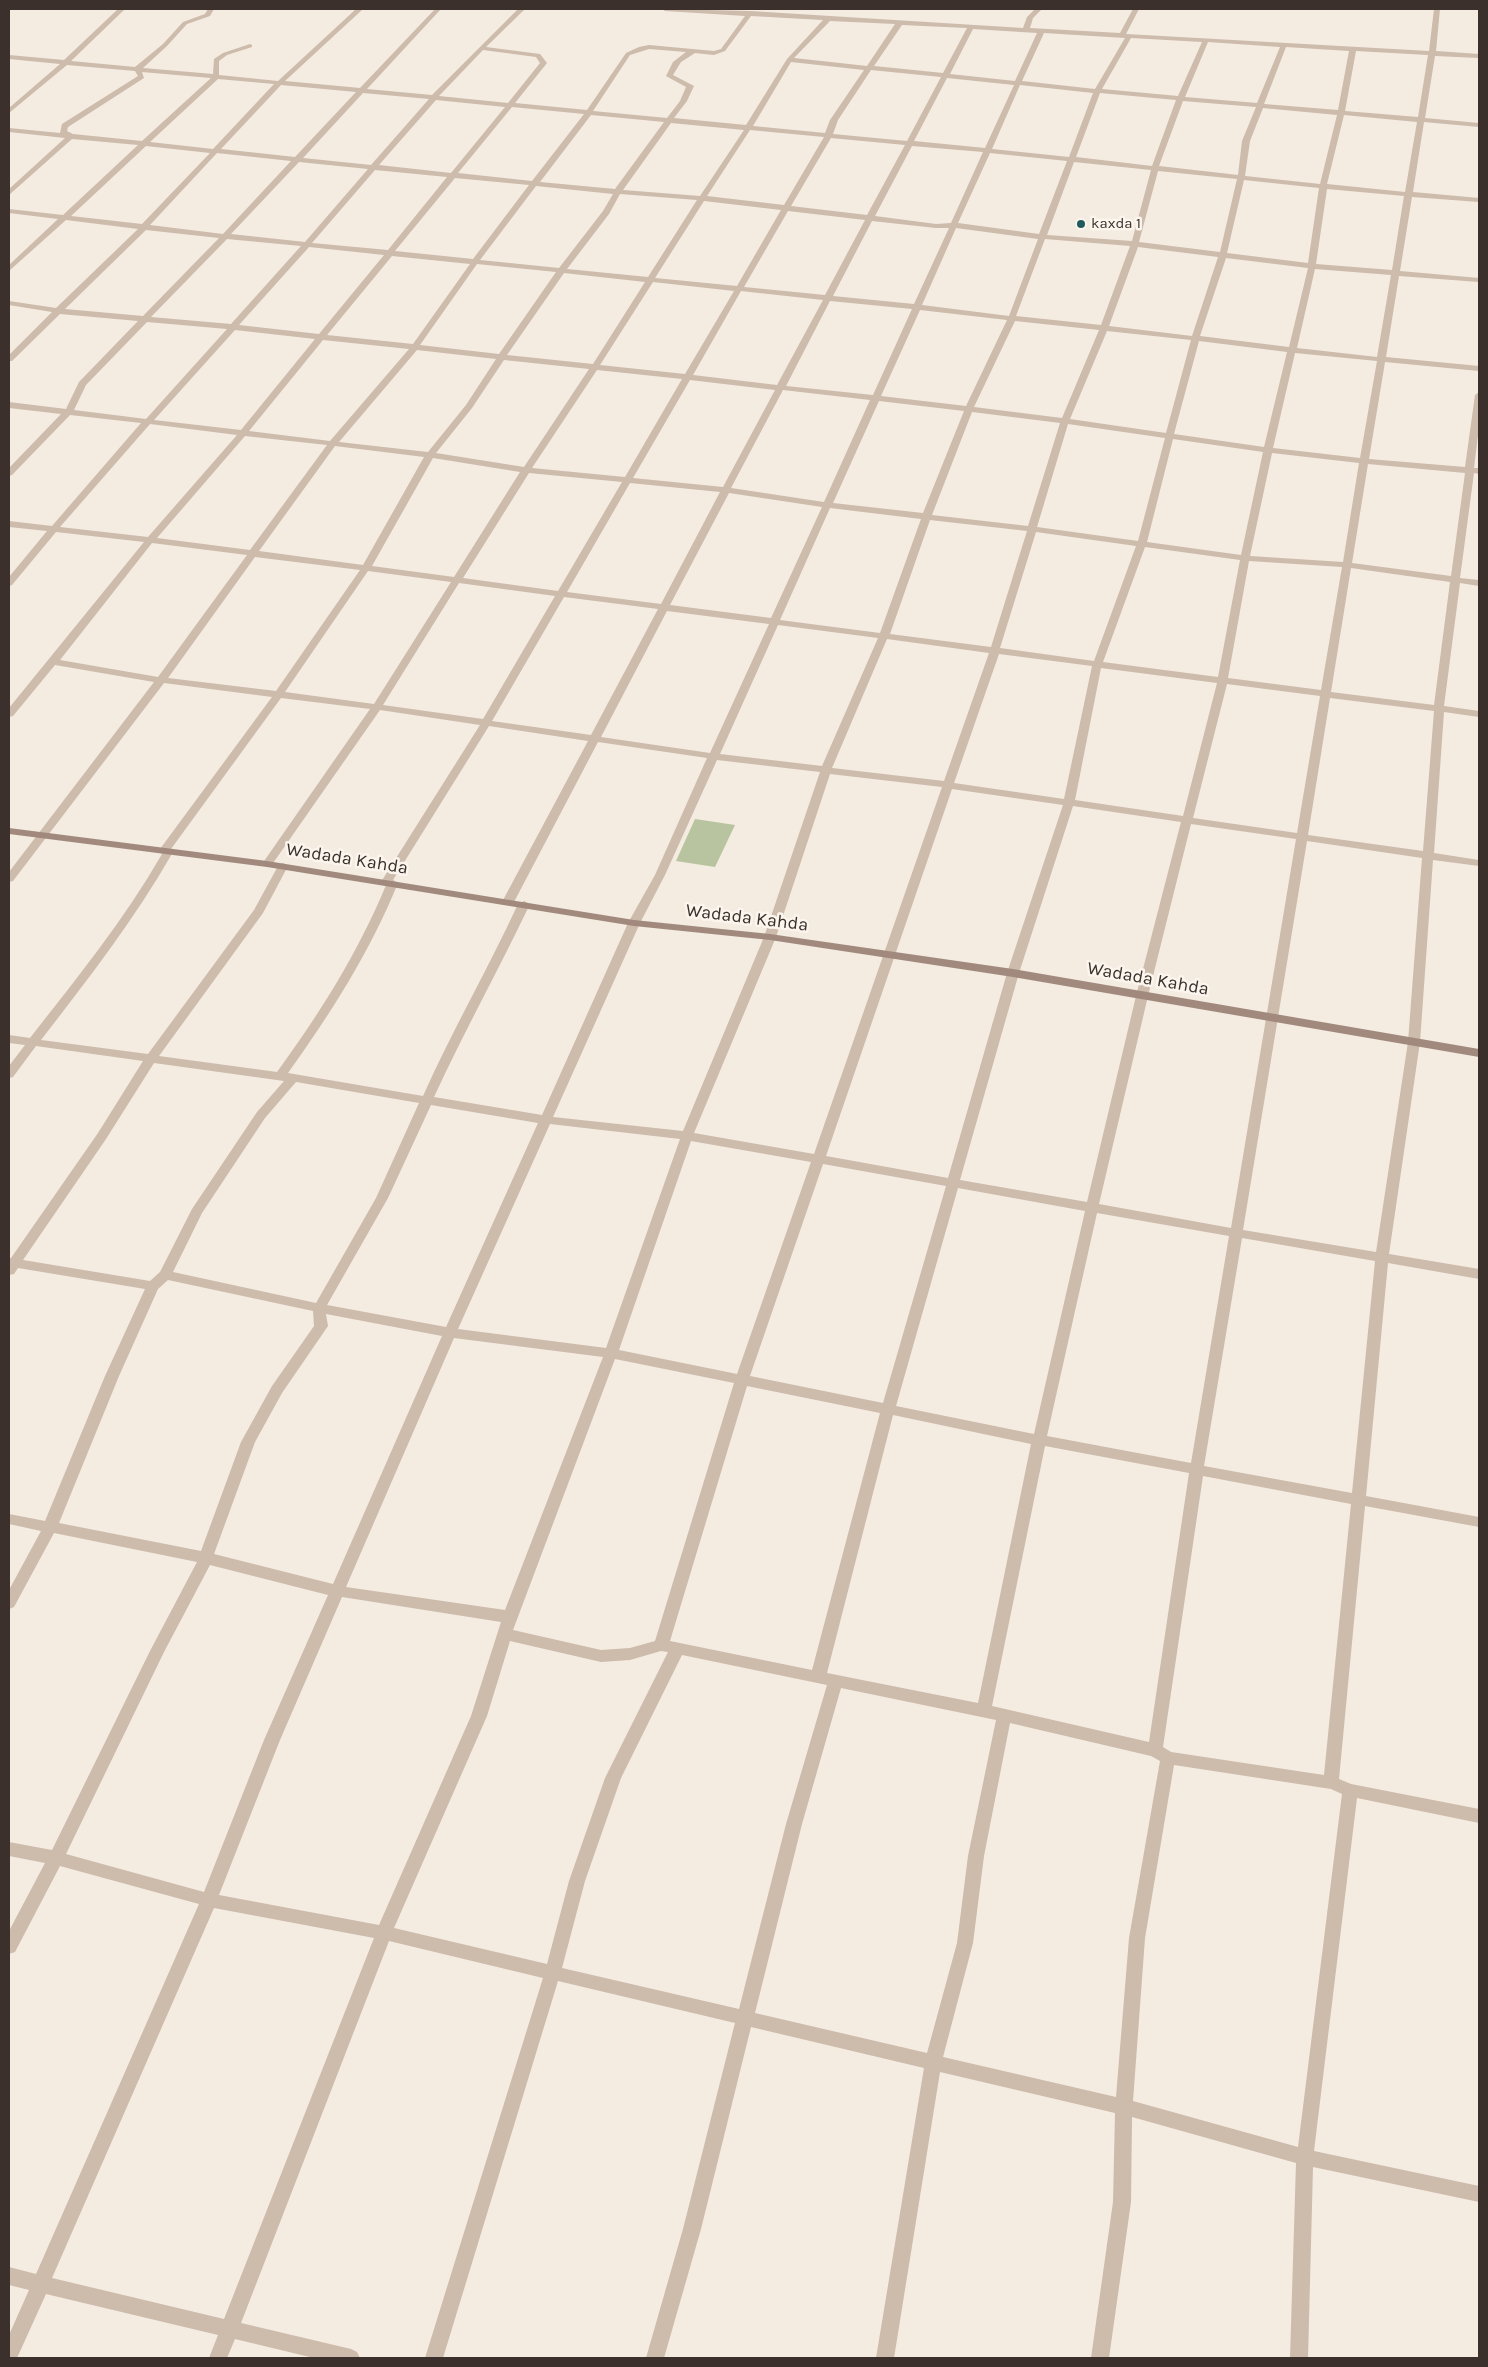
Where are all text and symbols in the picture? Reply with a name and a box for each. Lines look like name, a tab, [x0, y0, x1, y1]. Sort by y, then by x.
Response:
place label: kaxda 1	[1091, 215, 1141, 233]
marker: kaxda 1	[1075, 218, 1087, 230]
street label: Wadada Kahda	[285, 839, 409, 879]
street label: Wadada Kahda	[685, 900, 809, 936]
street label: Wadada Kahda	[1085, 958, 1211, 1000]

